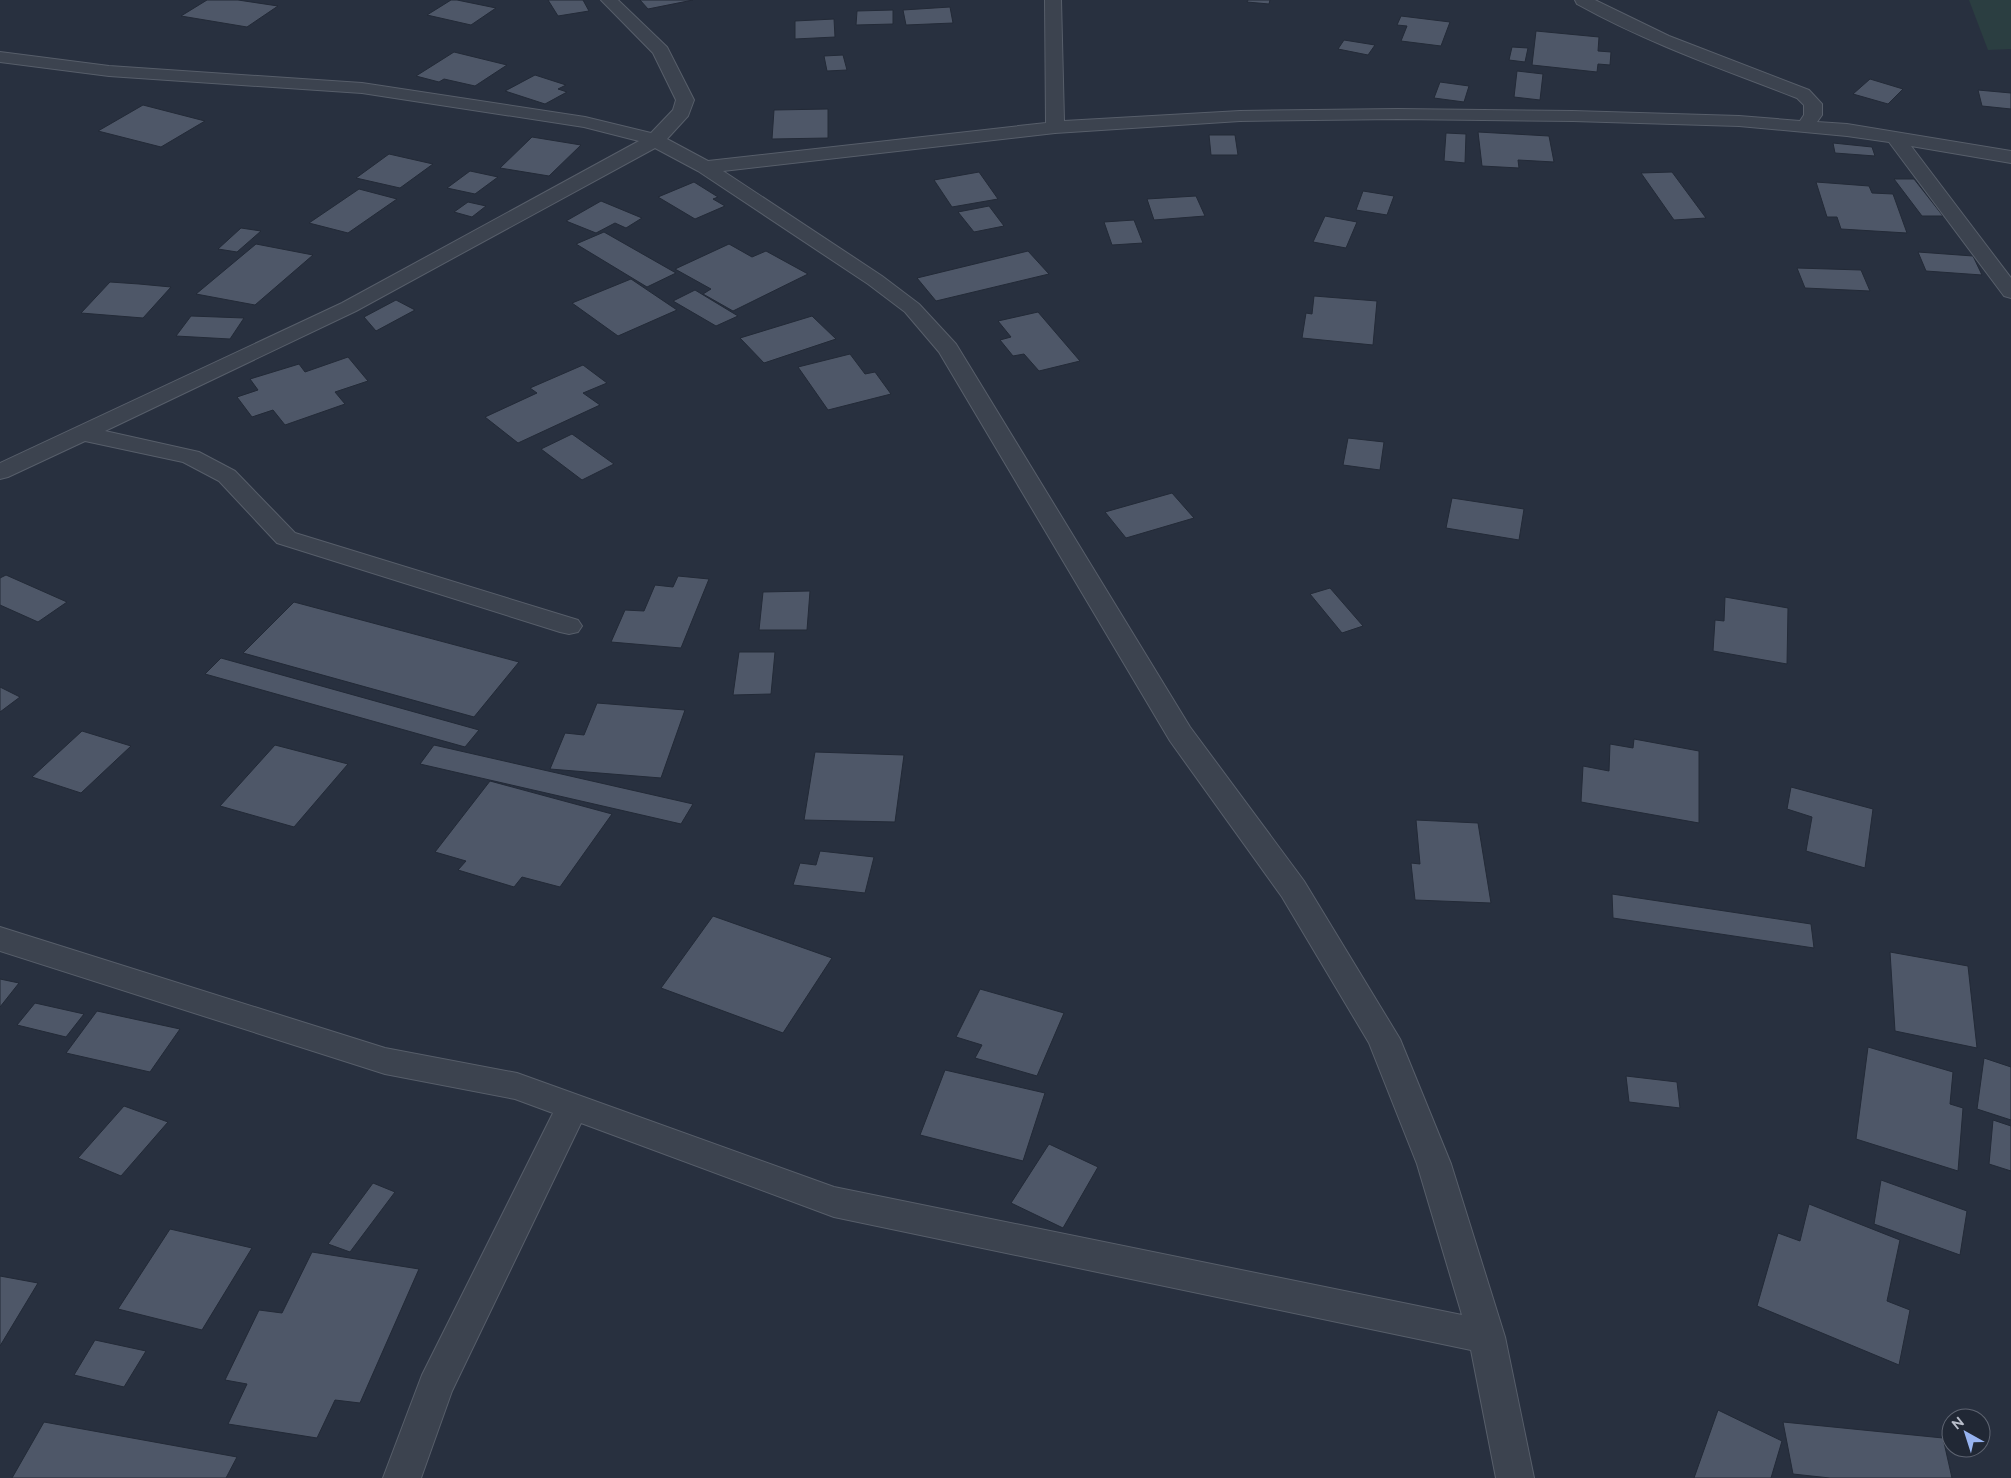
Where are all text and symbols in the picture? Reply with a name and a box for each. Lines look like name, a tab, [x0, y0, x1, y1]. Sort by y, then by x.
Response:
north arrow	[1941, 1408, 1991, 1458]
text: N	[1949, 1413, 1967, 1432]

